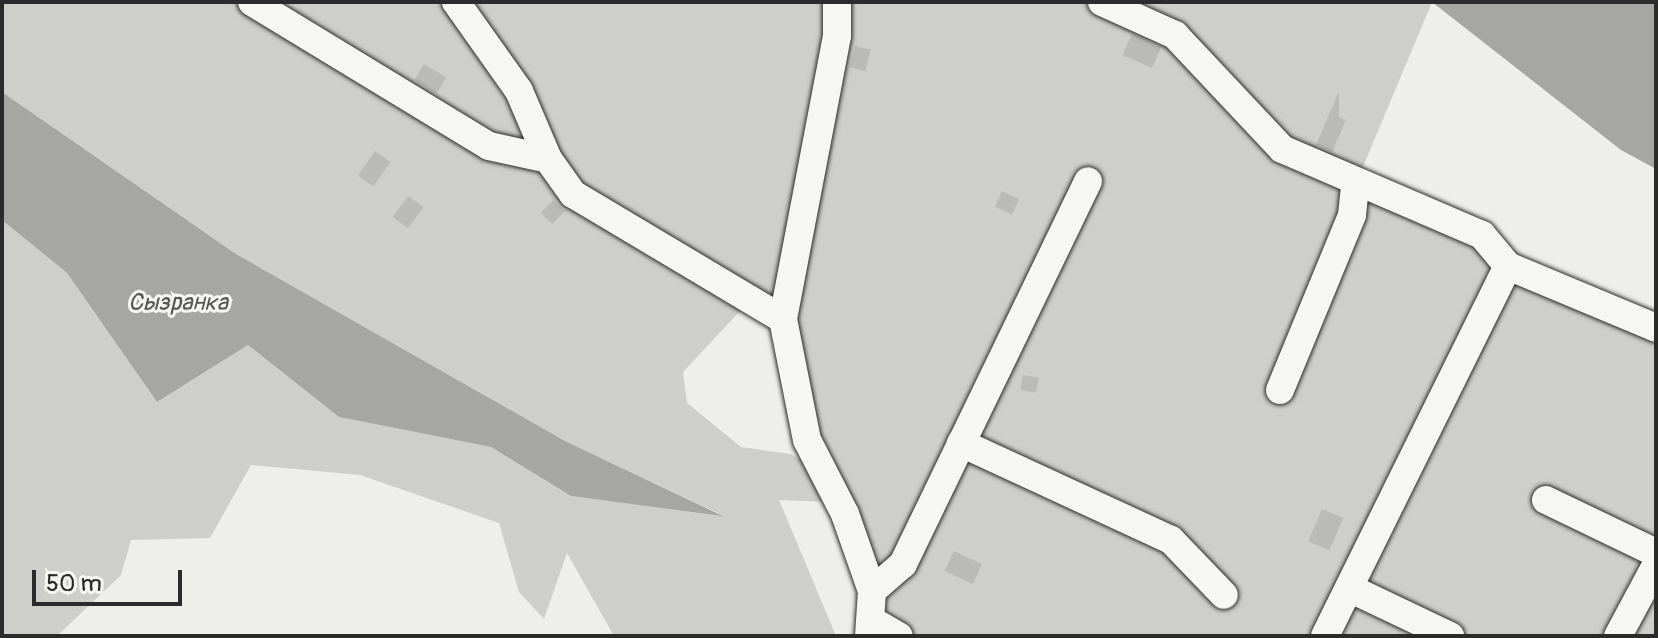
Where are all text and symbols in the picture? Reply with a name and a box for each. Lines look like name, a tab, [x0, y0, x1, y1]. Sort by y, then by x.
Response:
water label: Сызранка	[128, 289, 228, 317]
scale bar	[36, 554, 186, 604]
text: 50 m	[46, 569, 102, 598]

